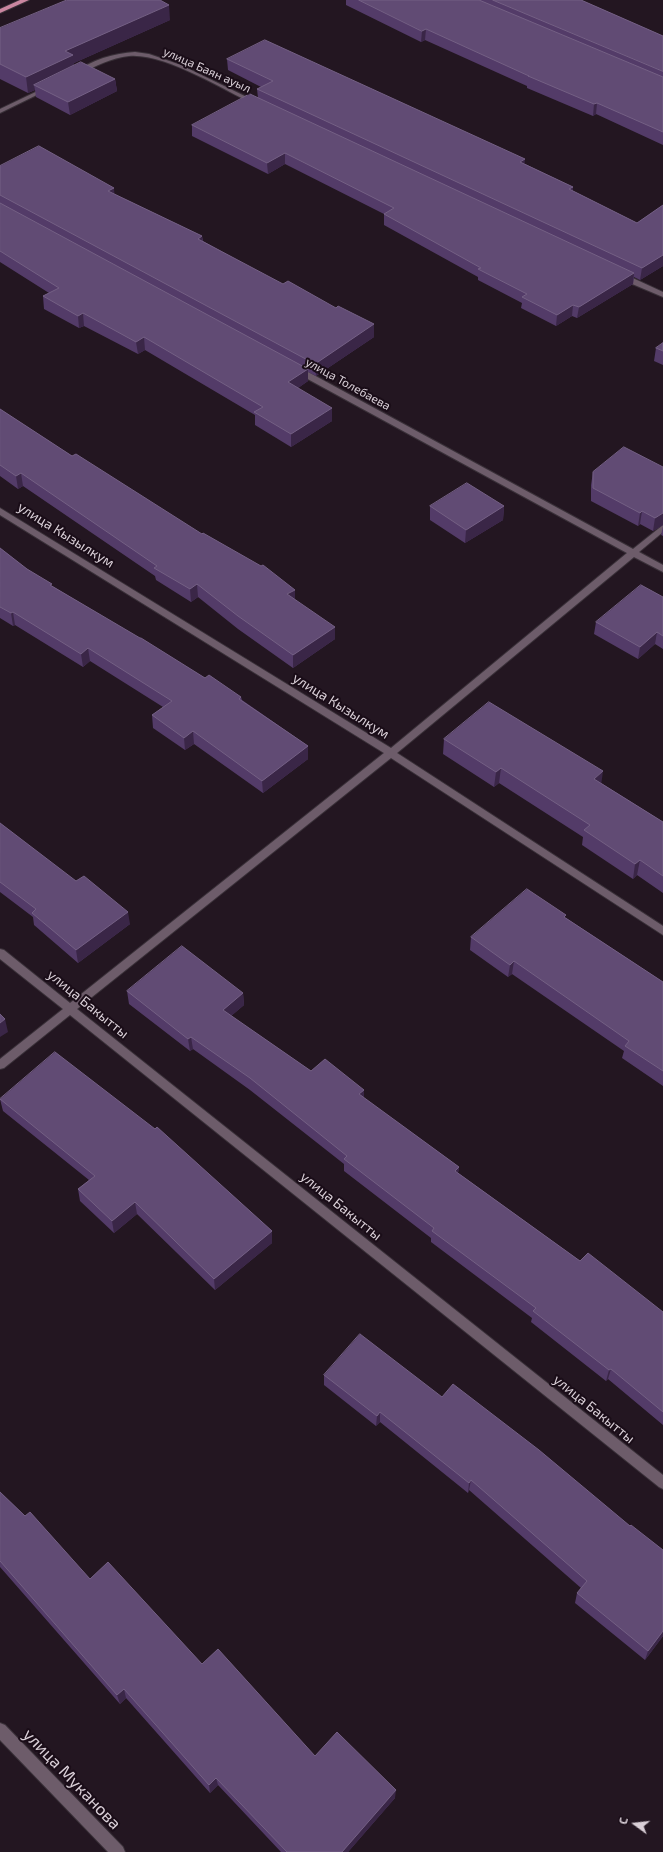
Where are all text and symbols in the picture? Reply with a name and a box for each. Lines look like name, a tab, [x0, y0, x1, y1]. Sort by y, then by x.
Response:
street label: улица Баян ауыл	[161, 44, 253, 96]
street label: улица Толебаева	[303, 355, 393, 413]
street label: улица Кызылкум	[14, 498, 118, 572]
street label: улица Кызылкум	[289, 669, 393, 743]
street label: улица Бакытты	[44, 966, 132, 1042]
street label: улица Бакытты	[297, 1168, 385, 1244]
street label: улица Бакытты	[550, 1371, 638, 1447]
street label: улица Муканова	[19, 1724, 125, 1834]
north arrow	[615, 1804, 655, 1844]
text: С	[616, 1816, 630, 1826]

